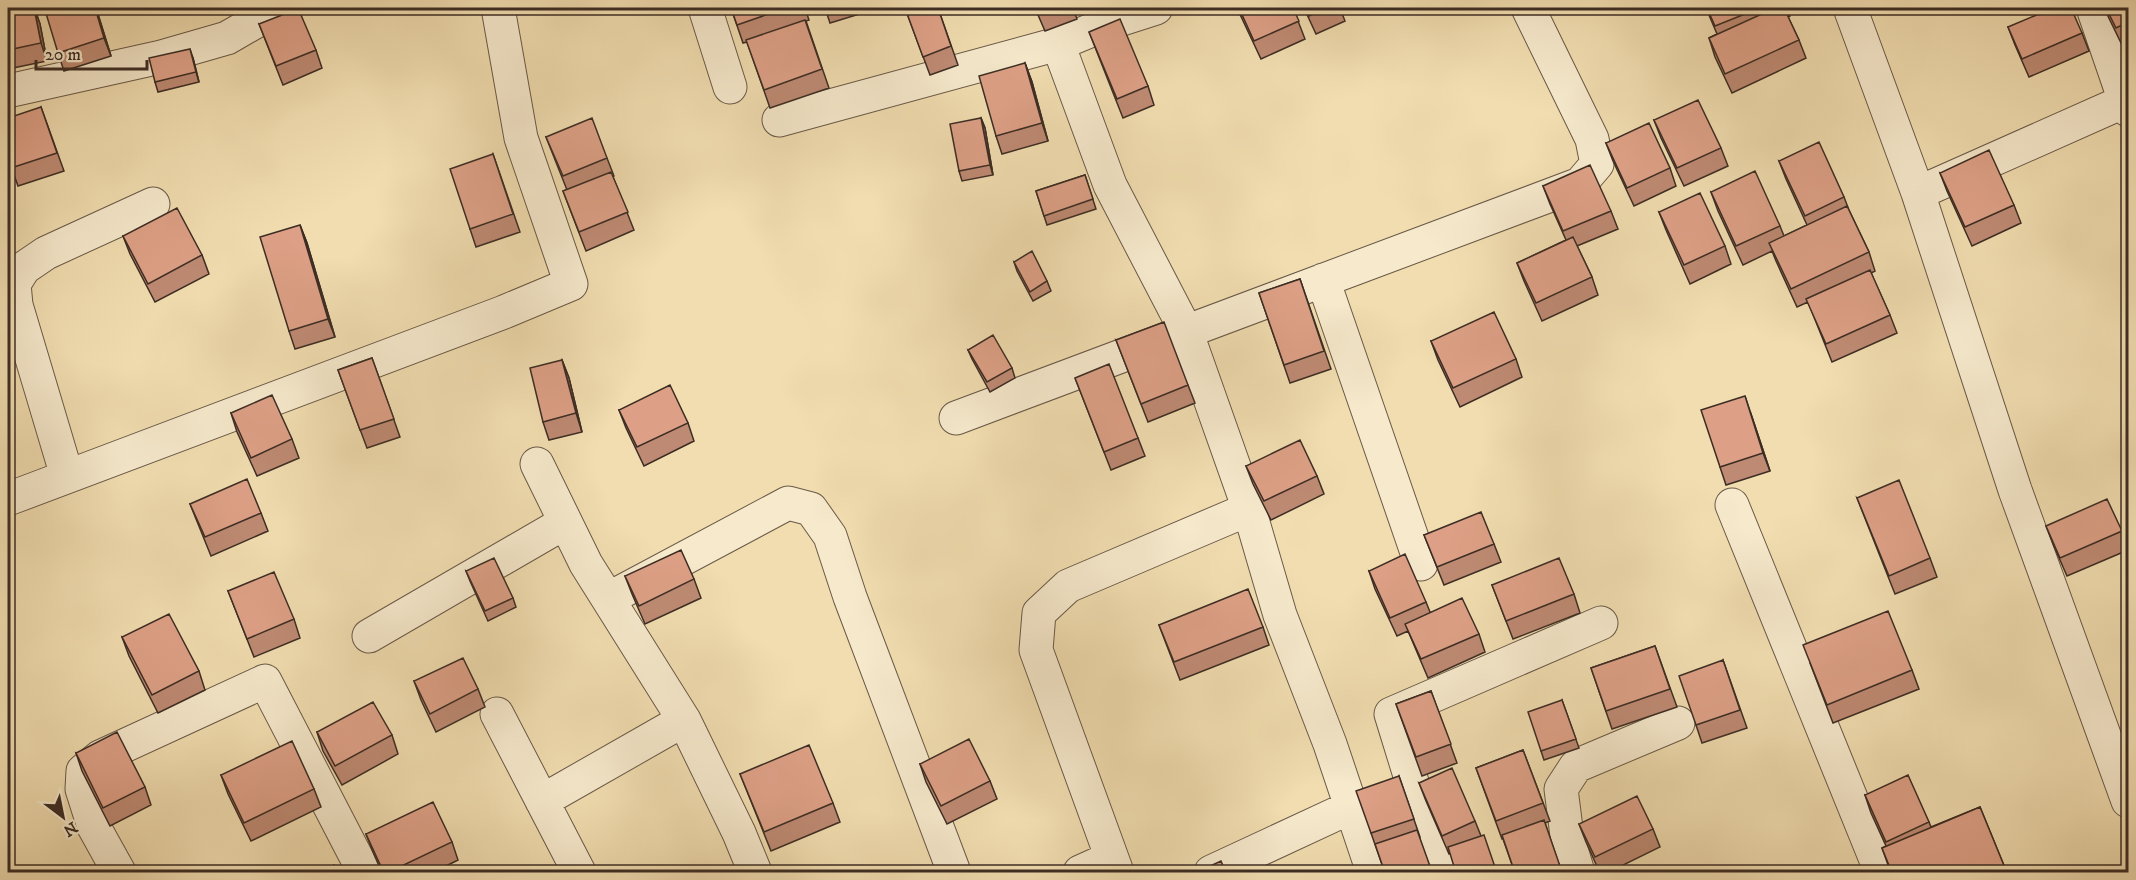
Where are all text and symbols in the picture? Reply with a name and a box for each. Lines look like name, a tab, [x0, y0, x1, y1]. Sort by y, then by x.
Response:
scale bar	[36, 33, 147, 71]
text: 20 m	[45, 44, 81, 66]
north arrow	[33, 787, 93, 847]
text: N	[60, 817, 81, 841]

